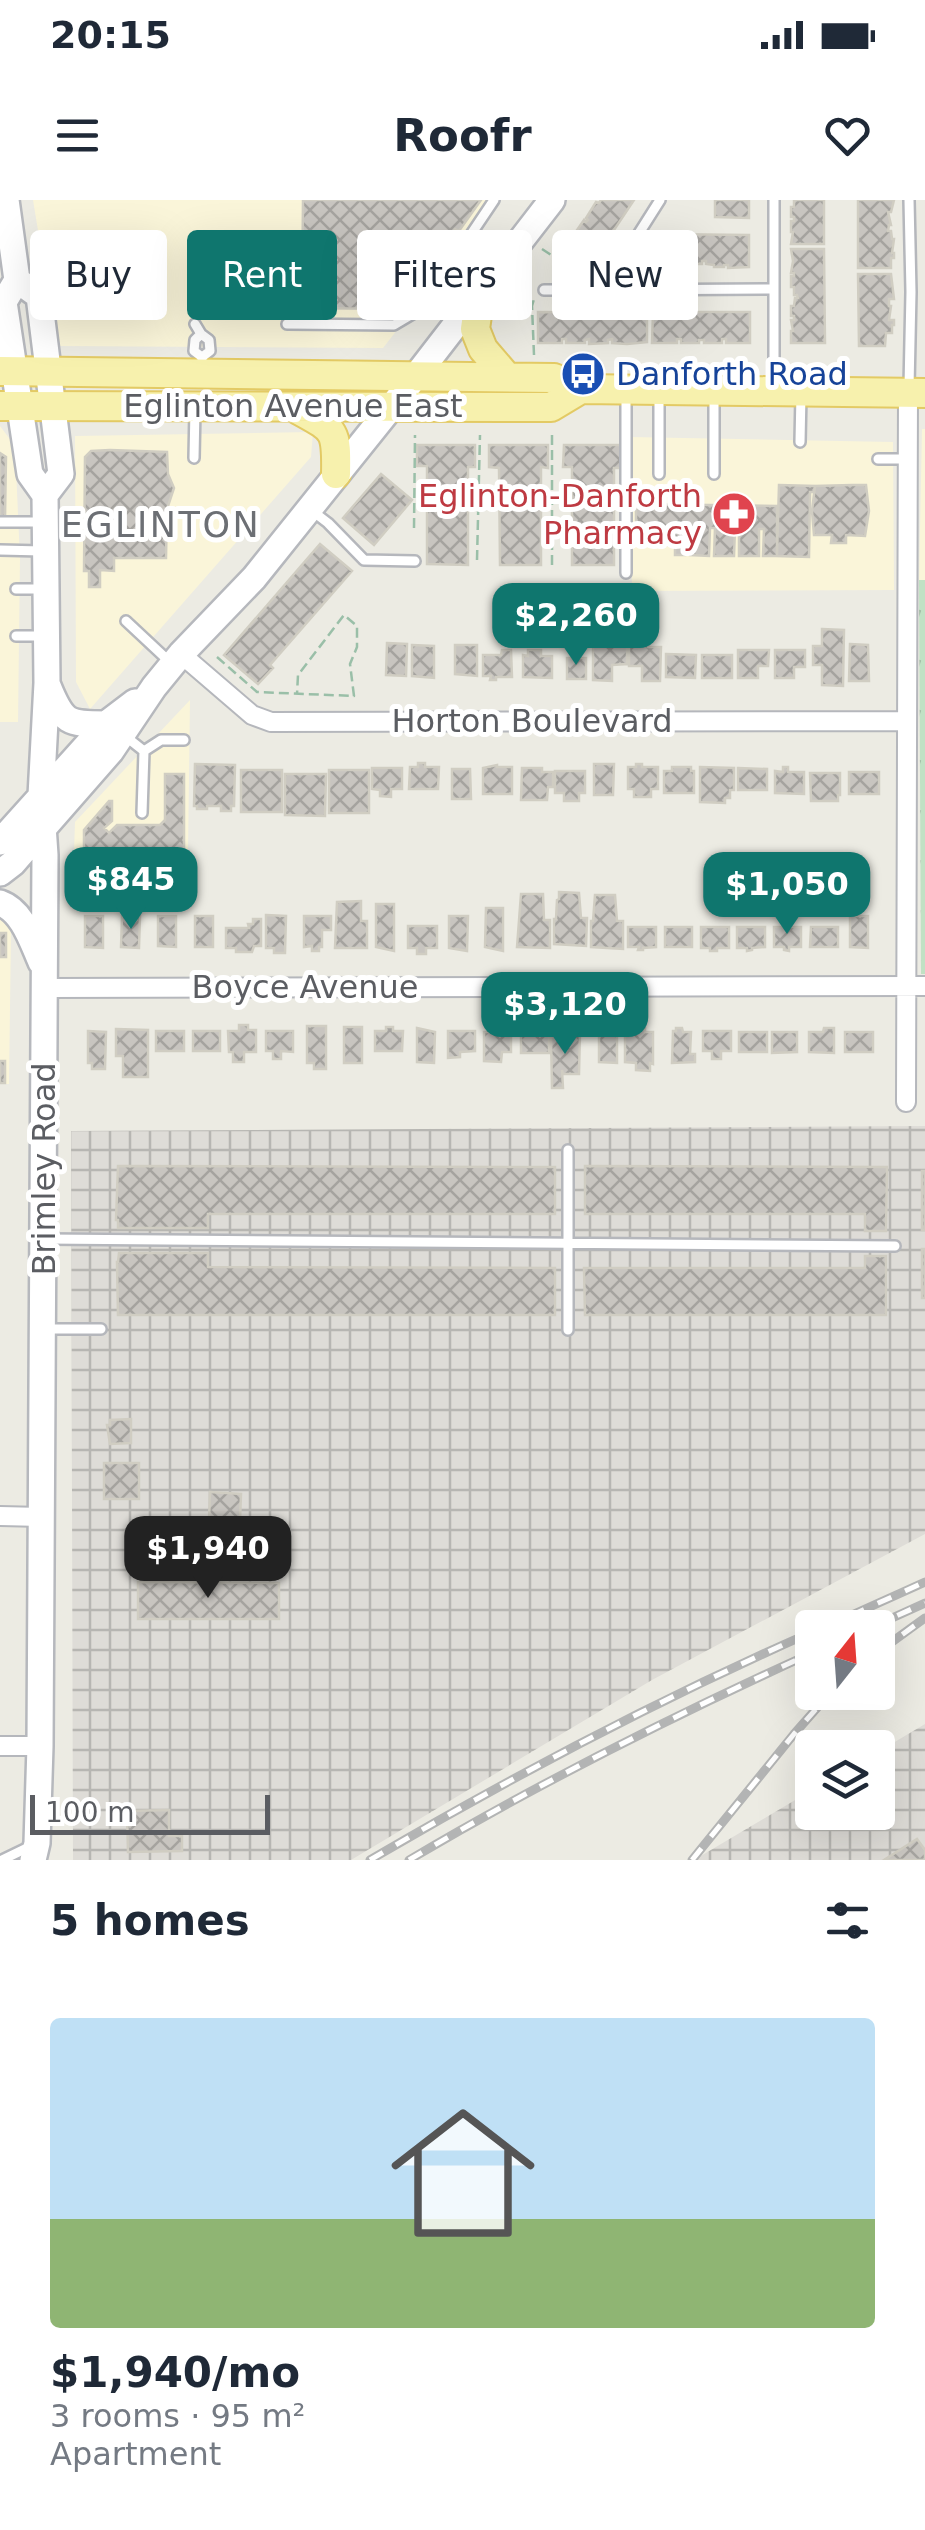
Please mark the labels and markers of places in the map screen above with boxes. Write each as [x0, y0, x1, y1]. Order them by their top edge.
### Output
bus stop icon: Danforth Road [560, 351, 606, 397]
place label: Danforth Road [616, 355, 848, 393]
place label: Eglinton-Danforth Pharmacy [418, 477, 702, 552]
pharmacy icon: Eglinton-Danforth Pharmacy [711, 491, 757, 537]
pin: $2,260 [495, 583, 657, 668]
pin: $845 [72, 847, 190, 932]
pin: $1,050 [706, 852, 868, 937]
pin: $3,120 [484, 972, 646, 1057]
pin: $1,940 [127, 1516, 289, 1601]

